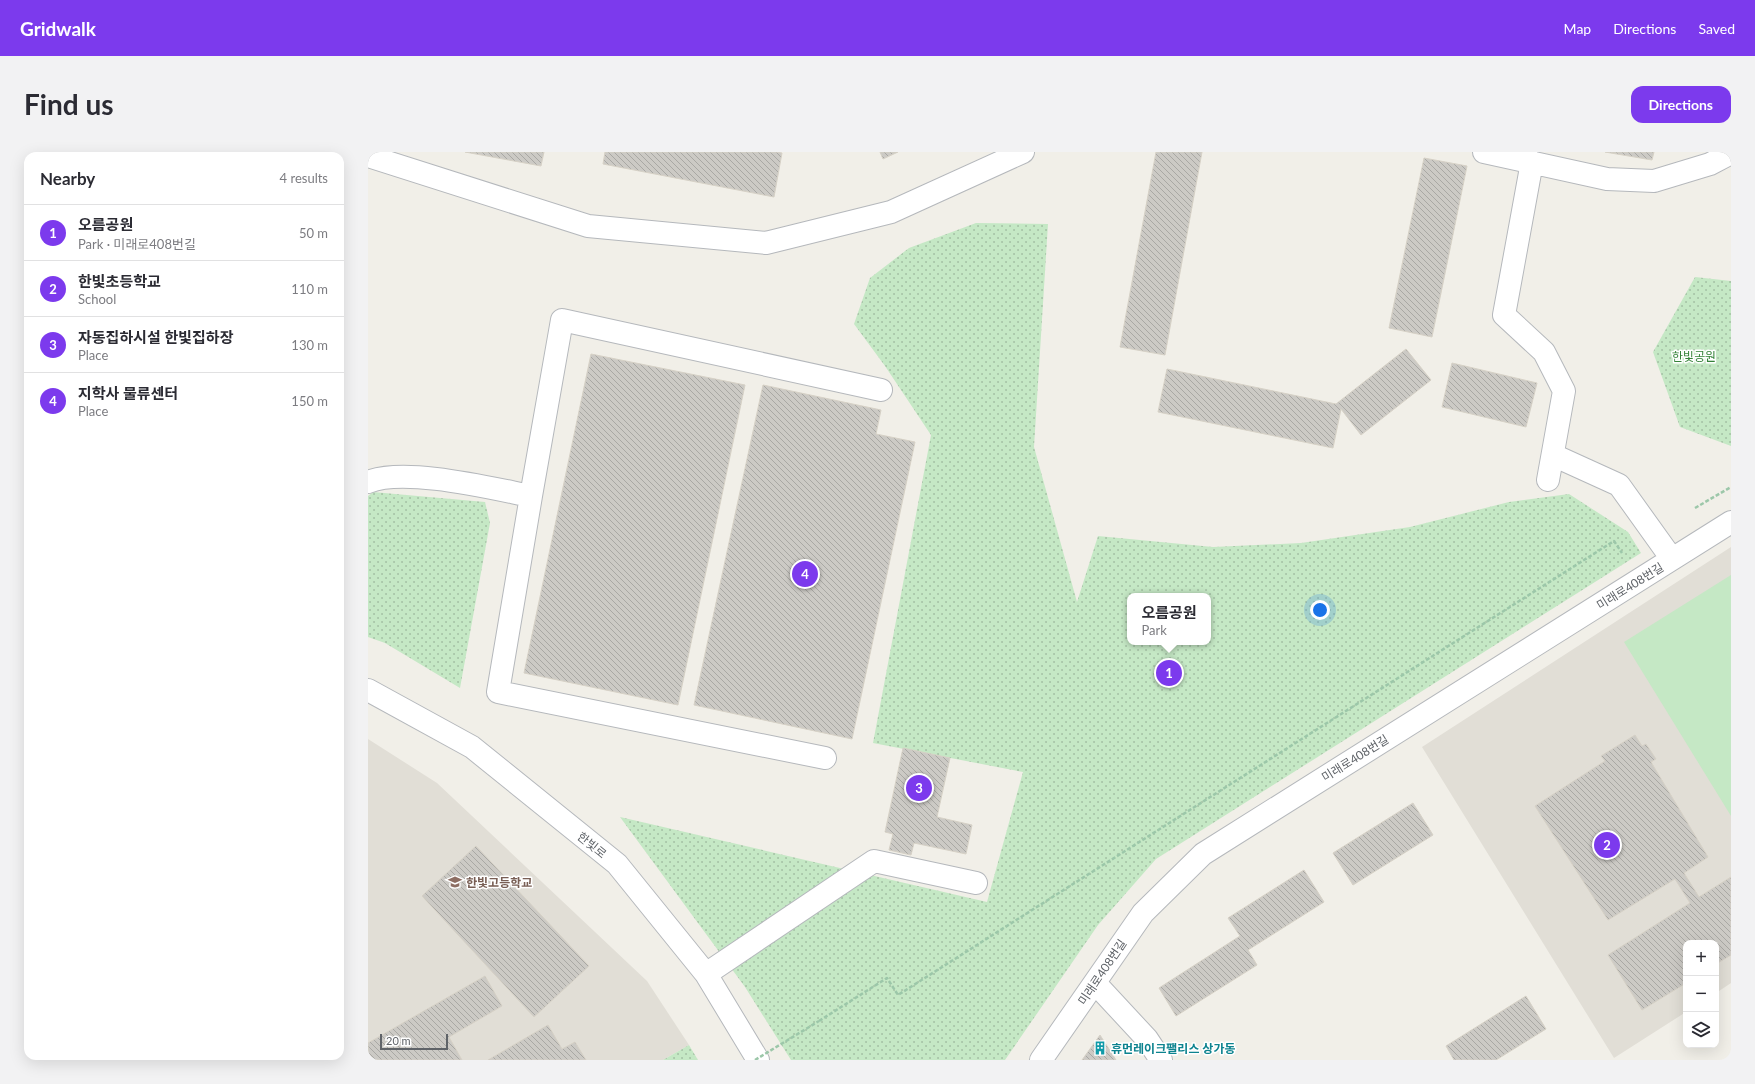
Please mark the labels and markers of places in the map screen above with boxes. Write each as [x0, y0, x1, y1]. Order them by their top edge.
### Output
pin: 4 [792, 559, 818, 589]
pin: 1 [1156, 658, 1182, 688]
pin: 3 [906, 773, 932, 803]
pin: 2 [1594, 830, 1620, 860]
school or university icon: 한빛고등학교 [447, 874, 463, 890]
place label: 한빛고등학교 [466, 875, 532, 890]
building icon: 휴먼레이크팰리스 상가동 [1092, 1040, 1108, 1056]
place label: 휴먼레이크팰리스 상가동 [1111, 1041, 1235, 1056]

